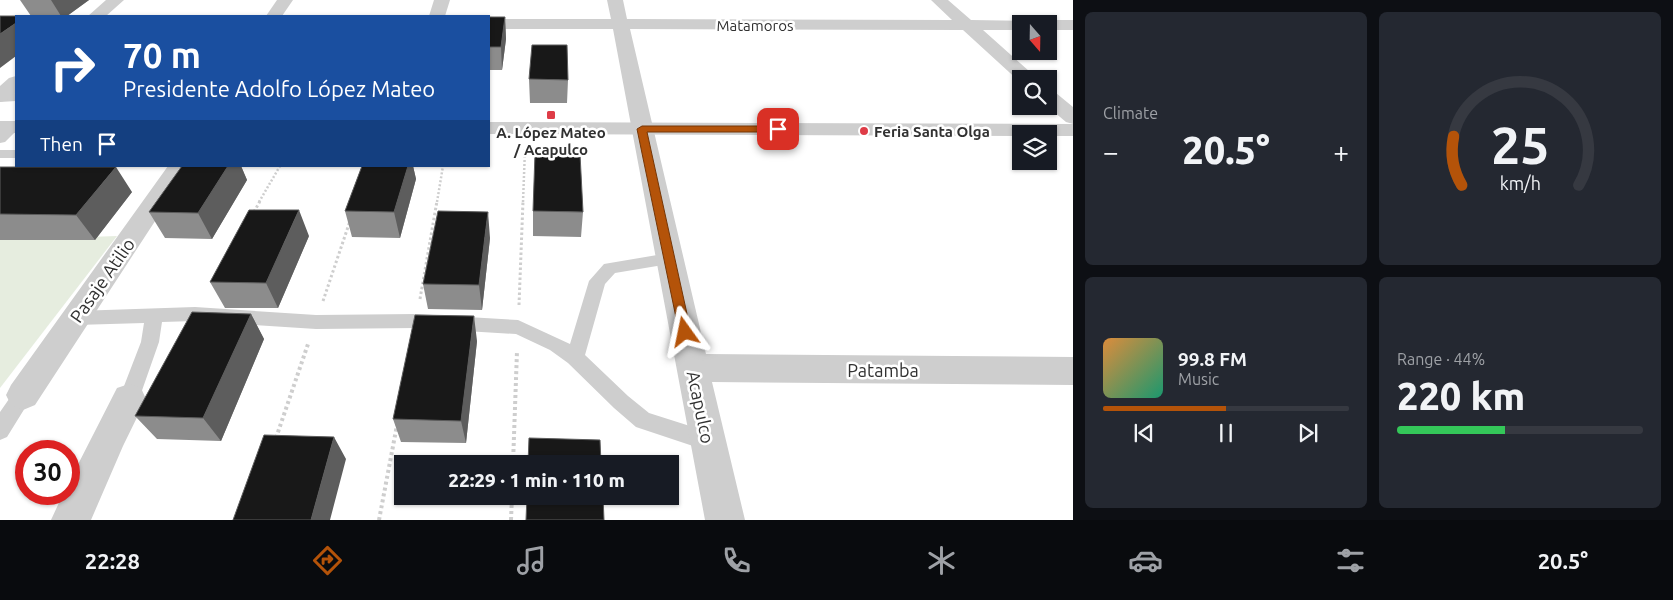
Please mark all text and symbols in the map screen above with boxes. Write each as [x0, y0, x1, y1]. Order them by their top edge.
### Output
north arrow [1012, 15, 1058, 60]
map controls [1012, 15, 1057, 170]
street label: Matamoros [717, 17, 794, 34]
icon: right [40, 35, 105, 100]
text: 70 m [123, 35, 201, 75]
button: search [1012, 70, 1057, 115]
text: Presidente Adolfo López Mateo [123, 76, 435, 101]
text: Climate [1103, 104, 1158, 122]
pin [757, 108, 799, 150]
marker: A. López Mateo / Acapulco [545, 109, 557, 121]
icon: arrive [764, 115, 792, 143]
text: 25 [1491, 116, 1549, 174]
place label: Feria Santa Olga [874, 123, 990, 140]
place label: A. López Mateo / Acapulco [496, 124, 606, 158]
marker: Feria Santa Olga [858, 125, 870, 137]
button: layers [1012, 125, 1057, 170]
text: 20.5° [1182, 129, 1270, 171]
icon: arrive [93, 130, 121, 158]
text: Then [40, 133, 83, 155]
text: − [1103, 136, 1119, 167]
text: + [1333, 136, 1349, 167]
text: km/h [1499, 173, 1541, 193]
street label: Pasaje Atilio [66, 234, 138, 326]
position arrow [658, 305, 710, 357]
text: 99.8 FM [1178, 348, 1247, 370]
text: Range · 44% [1397, 350, 1485, 368]
street label: Patamba [847, 360, 919, 380]
street label: Acapulco [684, 369, 718, 445]
text: Music [1178, 370, 1219, 388]
text: 220 km [1397, 375, 1525, 417]
icon: previous [1130, 419, 1158, 447]
icon: pause [1212, 419, 1240, 447]
icon: next [1294, 419, 1322, 447]
speed limit sign: 30 [15, 440, 80, 505]
text: 22:29 · 1 min · 110 m [448, 469, 625, 491]
icon: directions [310, 543, 345, 578]
icon: music [514, 543, 549, 578]
icon: phone [719, 543, 754, 578]
icon: climate [924, 543, 959, 578]
icon: car [1128, 543, 1163, 578]
icon: filters [1333, 543, 1368, 578]
text: 22:28 [85, 548, 140, 573]
text: 20.5° [1538, 548, 1588, 573]

